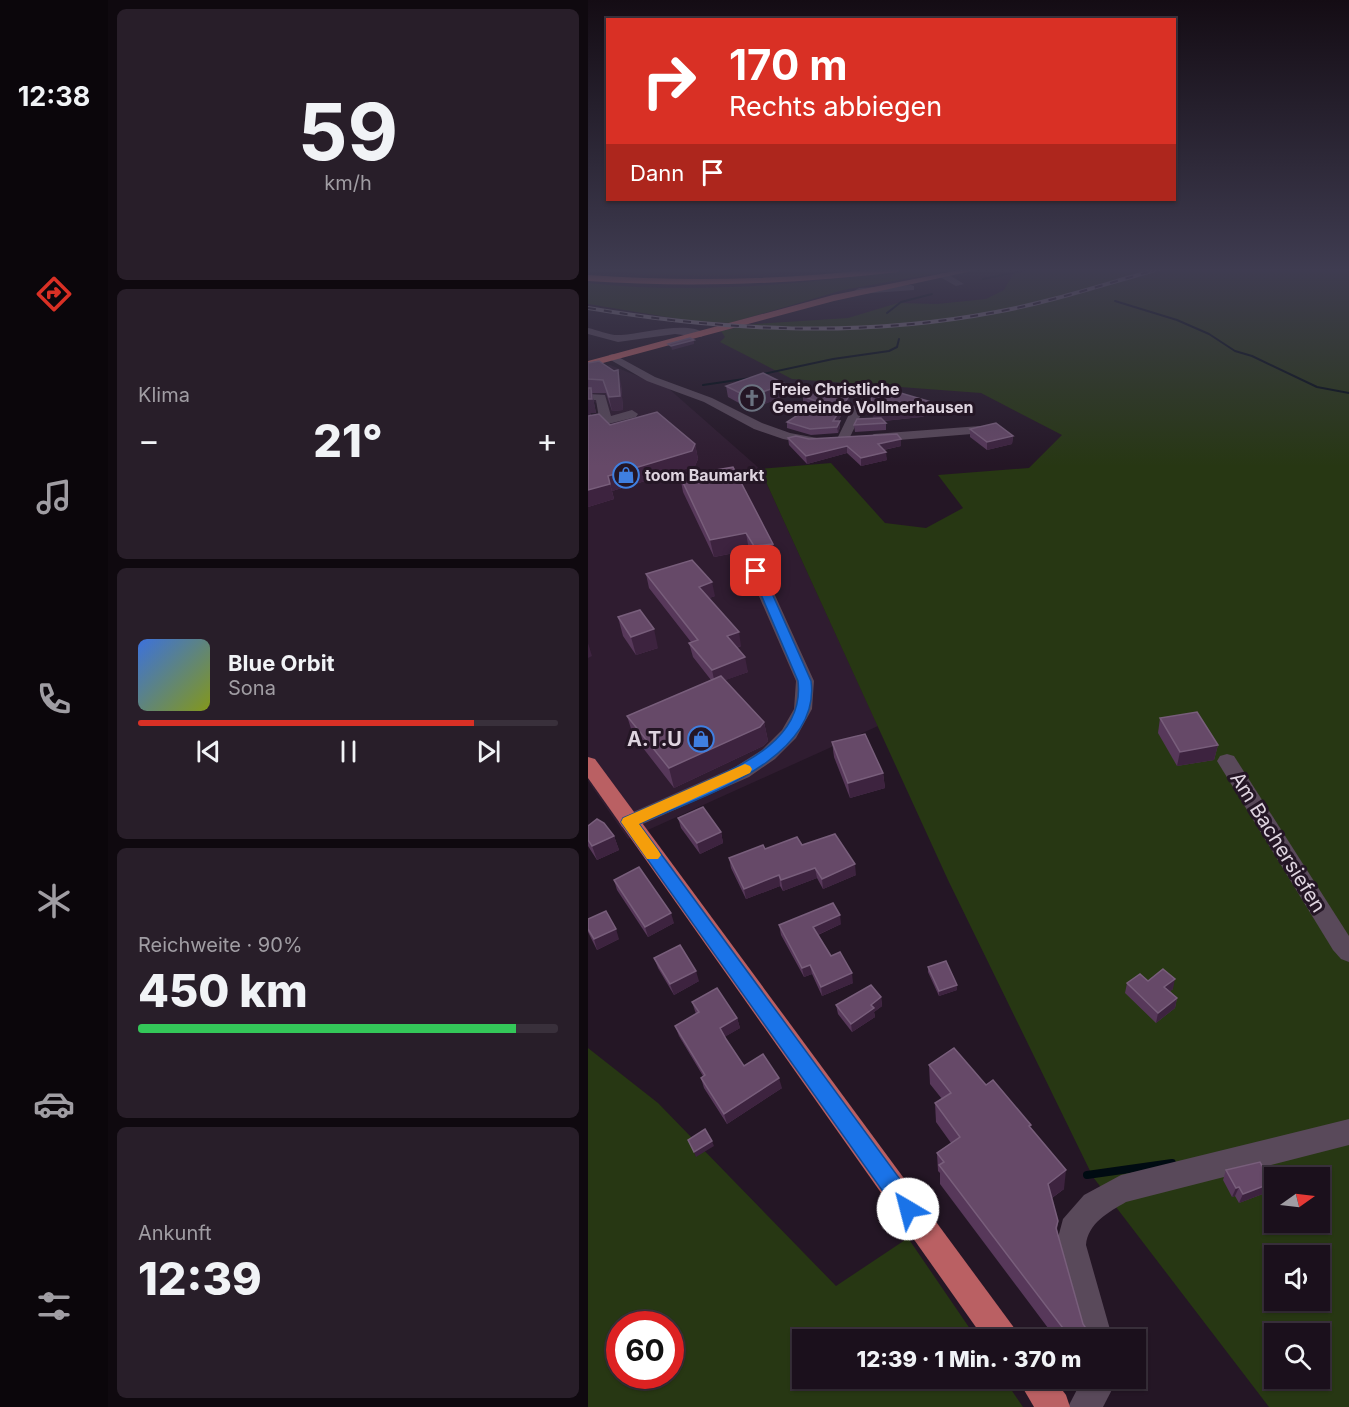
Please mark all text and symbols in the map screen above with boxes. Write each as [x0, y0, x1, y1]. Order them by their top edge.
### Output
text: 170 m [729, 39, 847, 90]
icon: right [630, 42, 708, 120]
text: 12:38 [18, 80, 90, 113]
text: 59 [298, 84, 398, 179]
text: Rechts abbiegen [729, 90, 942, 123]
icon: arrive [696, 156, 729, 189]
text: Dann [630, 160, 684, 186]
text: km/h [324, 171, 372, 195]
icon: directions [33, 273, 75, 315]
place label: Freie Christliche Gemeinde Vollmerhausen [772, 379, 973, 417]
text: Klima [138, 383, 190, 407]
church icon: Freie Christliche Gemeinde Vollmerhausen [737, 383, 767, 413]
text: 21° [313, 413, 383, 468]
text: − [138, 420, 160, 460]
text: + [536, 420, 558, 460]
shop icon: toom Baumarkt [611, 460, 641, 490]
place label: toom Baumarkt [645, 465, 764, 485]
icon: music [33, 476, 75, 518]
pin [730, 545, 781, 596]
icon: arrive [739, 554, 772, 587]
text: Blue Orbit [228, 650, 335, 676]
text: Sona [228, 676, 276, 700]
icon: phone [33, 678, 75, 720]
shop icon: A.T.U [686, 724, 716, 754]
place label: A.T.U [627, 727, 682, 751]
icon: previous [192, 735, 225, 768]
icon: pause [332, 735, 365, 768]
icon: next [472, 735, 505, 768]
street label: Am Bachersiefen [1225, 767, 1331, 917]
icon: climate [33, 880, 75, 922]
text: Reichweite · 90% [138, 933, 303, 957]
text: 450 km [138, 963, 308, 1018]
icon: car [33, 1083, 75, 1125]
north arrow [1264, 1167, 1330, 1233]
map controls [1264, 1167, 1330, 1389]
position arrow [876, 1177, 940, 1241]
text: Ankunft [138, 1221, 212, 1245]
button: sound [1264, 1245, 1330, 1311]
text: 12:39 [138, 1251, 262, 1306]
icon: filters [33, 1285, 75, 1327]
speed limit sign: 60 [606, 1311, 684, 1389]
button: search [1264, 1323, 1330, 1389]
text: 12:39 · 1 Min. · 370 m [856, 1346, 1082, 1372]

